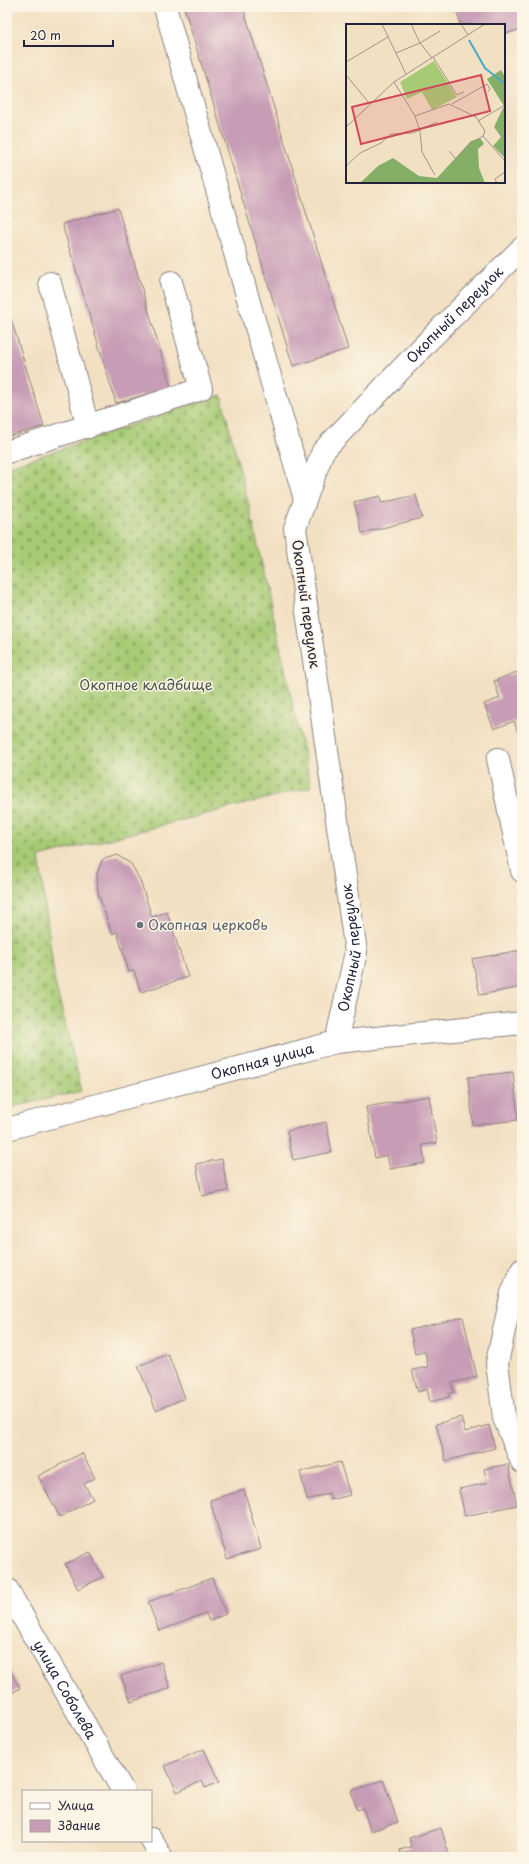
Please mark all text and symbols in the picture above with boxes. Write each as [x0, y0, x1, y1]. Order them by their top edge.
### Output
scale bar [24, 22, 113, 48]
inset map [346, 24, 505, 183]
text: 20 m [30, 26, 61, 44]
street label: Окопный переулок [401, 261, 508, 368]
street label: Окопный переулок [287, 538, 326, 670]
park label: Окопное кладбище [79, 674, 213, 695]
street label: Окопный переулок [332, 882, 366, 1014]
place label: Окопная церковь [148, 914, 268, 935]
marker: Окопная церковь [135, 920, 145, 930]
street label: Окопная улица [208, 1037, 316, 1085]
street label: улица Соболева [28, 1636, 102, 1743]
legend [22, 1790, 152, 1842]
text: Улица [58, 1796, 94, 1814]
text: Здание [58, 1816, 100, 1834]

